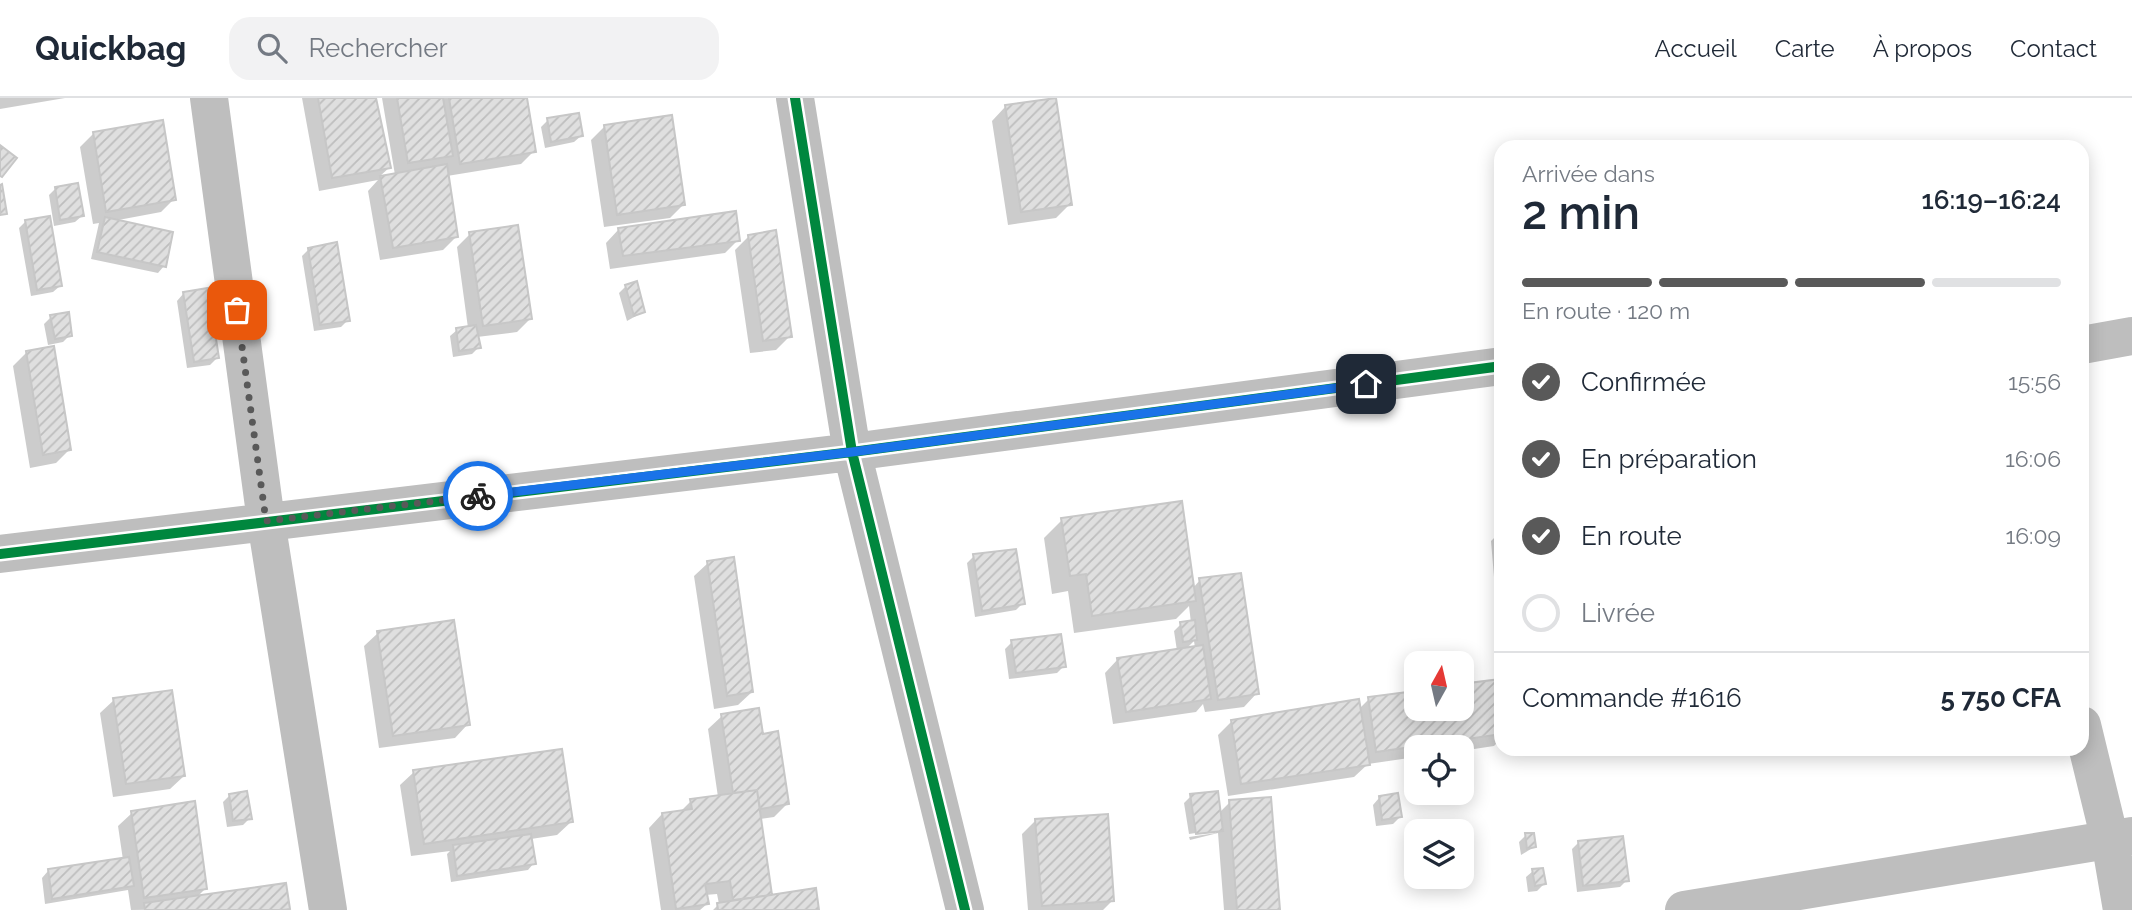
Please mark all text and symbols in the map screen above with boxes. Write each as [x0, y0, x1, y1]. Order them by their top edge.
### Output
search box [229, 17, 719, 80]
text: Quickbag [35, 29, 187, 68]
icon: search [253, 29, 291, 67]
text: Rechercher [309, 33, 448, 63]
text: Accueil [1655, 34, 1737, 63]
text: Carte [1775, 34, 1835, 63]
text: À propos [1873, 34, 1972, 63]
text: Contact [2010, 34, 2097, 63]
text: Arrivée dans [1522, 160, 1655, 187]
text: 16:19–16:24 [1921, 185, 2061, 215]
text: 2 min [1522, 186, 1640, 240]
pin [207, 280, 267, 340]
icon: bag [218, 291, 256, 329]
text: En route · 120 m [1522, 297, 1690, 324]
pin [1336, 354, 1396, 414]
icon: check [1522, 363, 1560, 401]
icon: home [1347, 365, 1385, 403]
text: Confirmée [1581, 367, 1706, 397]
text: 15:56 [2008, 368, 2061, 395]
icon: check [1522, 440, 1560, 478]
text: En préparation [1581, 444, 1757, 474]
text: 16:06 [2005, 445, 2061, 472]
courier [443, 461, 513, 531]
icon: bike [459, 477, 497, 515]
icon: check [1522, 517, 1560, 555]
text: En route [1581, 521, 1682, 551]
text: 16:09 [2005, 522, 2061, 549]
text: Livrée [1581, 598, 1655, 628]
north arrow [1404, 651, 1474, 721]
map controls [1404, 651, 1474, 889]
text: Commande #1616 [1522, 683, 1742, 713]
text: 5 750 CFA [1941, 683, 2061, 713]
button: locate [1404, 735, 1474, 805]
button: layers [1404, 819, 1474, 889]

